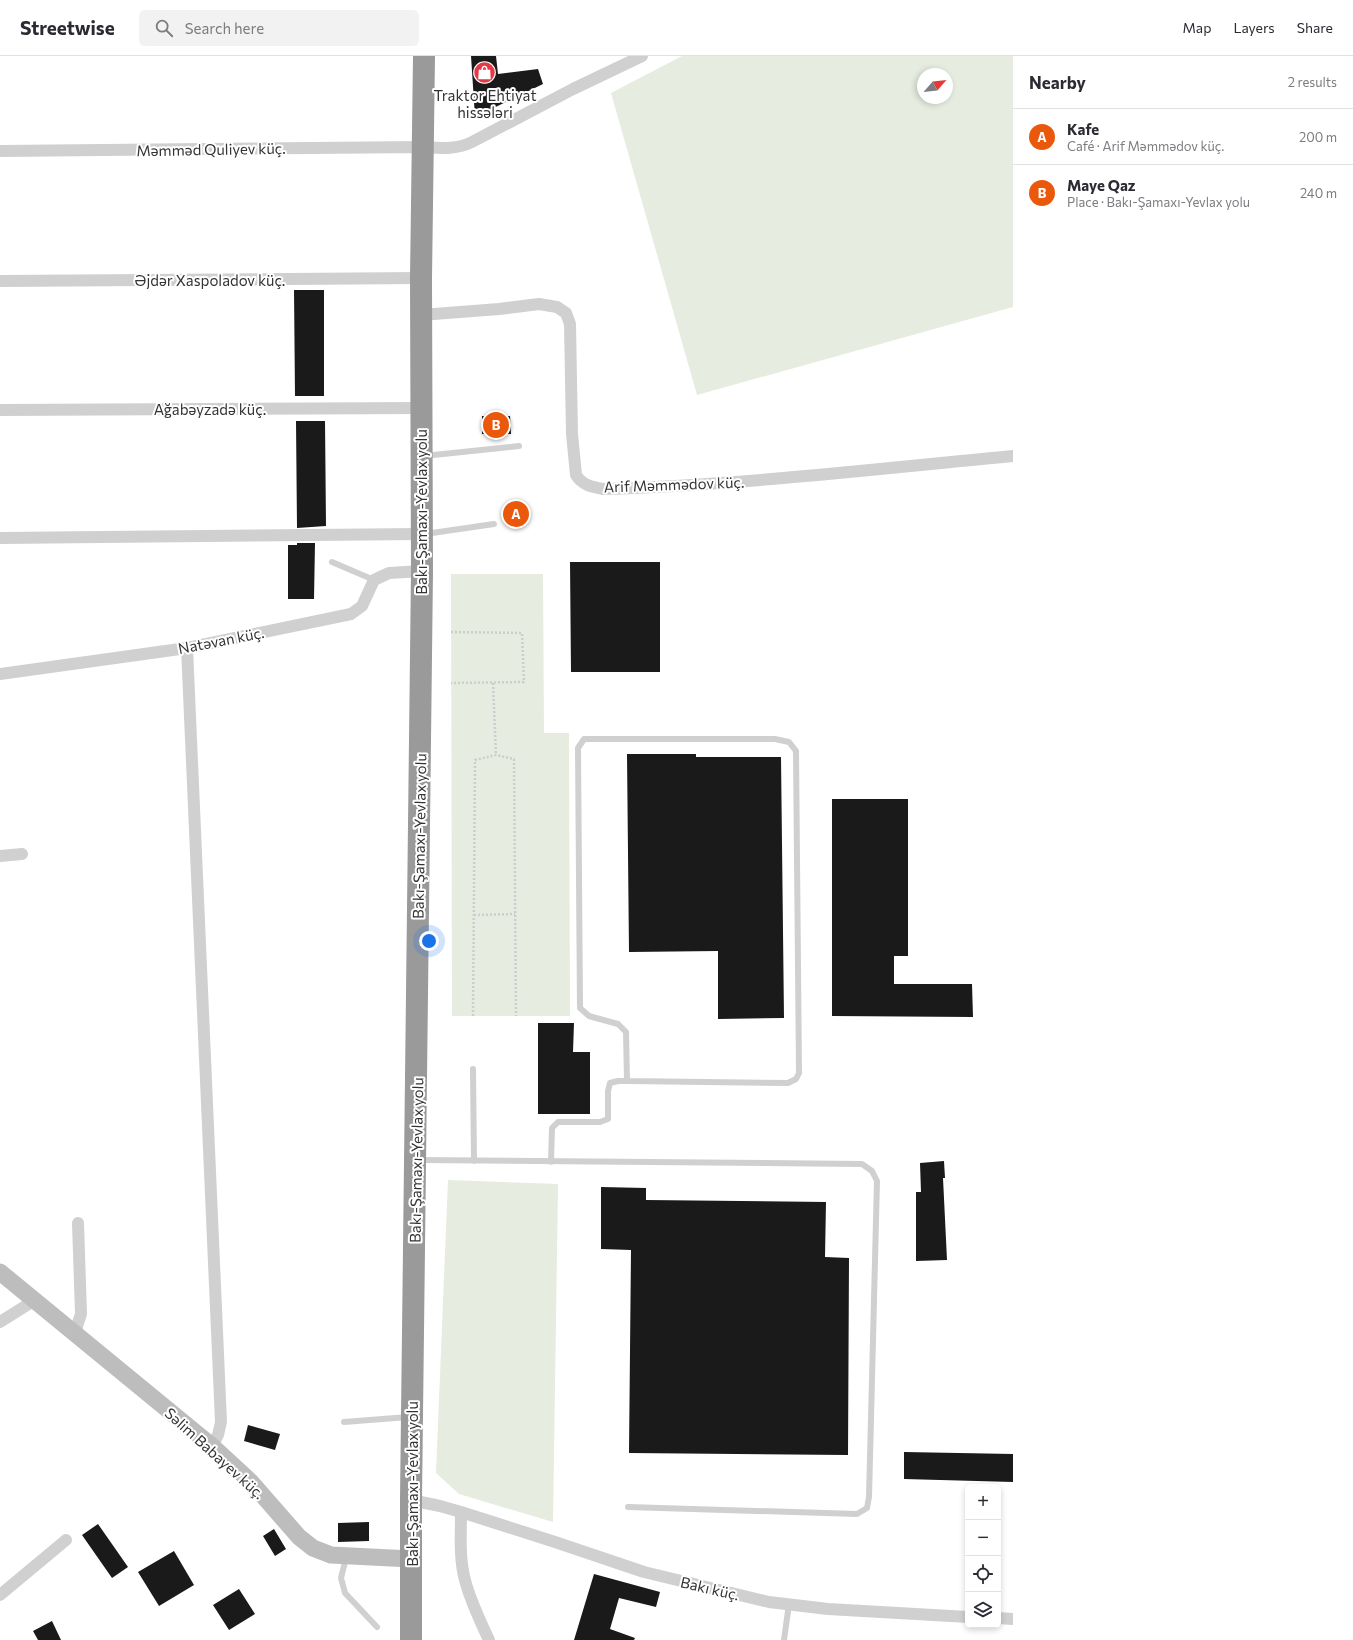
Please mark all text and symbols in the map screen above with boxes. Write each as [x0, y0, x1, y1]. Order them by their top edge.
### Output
search box [139, 10, 419, 46]
text: Streetwise [20, 16, 115, 39]
icon: search [153, 17, 175, 39]
text: Search here [185, 19, 264, 37]
text: Map [1183, 19, 1211, 36]
text: Layers [1233, 19, 1275, 36]
text: Share [1297, 19, 1333, 36]
shop icon: Traktor Ehtiyat hissələri [472, 59, 498, 85]
north arrow [917, 68, 953, 104]
text: Nearby [1029, 72, 1086, 93]
text: 2 results [1288, 74, 1337, 90]
place label: Traktor Ehtiyat hissələri [433, 86, 537, 121]
text: Kafe [1067, 120, 1099, 138]
text: A [1037, 129, 1047, 145]
text: 200 m [1299, 129, 1337, 145]
text: Café · Arif Məmmədov küç. [1067, 138, 1224, 154]
street label: Məmməd Quliyev küç. [136, 139, 286, 159]
text: Maye Qaz [1067, 176, 1136, 194]
text: B [1038, 185, 1046, 201]
text: 240 m [1300, 185, 1337, 201]
text: Place · Bakı-Şamaxı-Yevlax yolu [1067, 194, 1250, 210]
street label: Əjdər Xaspoladov küç. [135, 271, 285, 289]
street label: Ağabəyzadə küç. [154, 400, 266, 418]
pin: B [483, 410, 509, 440]
street label: Bakı-Şamaxı-Yevlax yolu [412, 429, 430, 595]
street label: Arif Məmmədov küç. [603, 473, 745, 495]
pin: A [503, 499, 529, 529]
street label: Natəvan küç. [176, 623, 266, 657]
street label: Bakı-Şamaxı-Yevlax yolu [409, 753, 429, 919]
your location [419, 931, 439, 951]
street label: Bakı-Şamaxı-Yevlax yolu [406, 1077, 426, 1243]
street label: Bakı-Şamaxı-Yevlax yolu [403, 1401, 421, 1567]
street label: Səlim Babayev küç. [162, 1404, 268, 1502]
map controls [965, 1484, 1001, 1628]
button: + [965, 1484, 1001, 1520]
button: − [965, 1520, 1001, 1556]
button: locate [965, 1556, 1001, 1592]
street label: Bakı küç. [679, 1572, 741, 1604]
button: layers [965, 1592, 1001, 1628]

